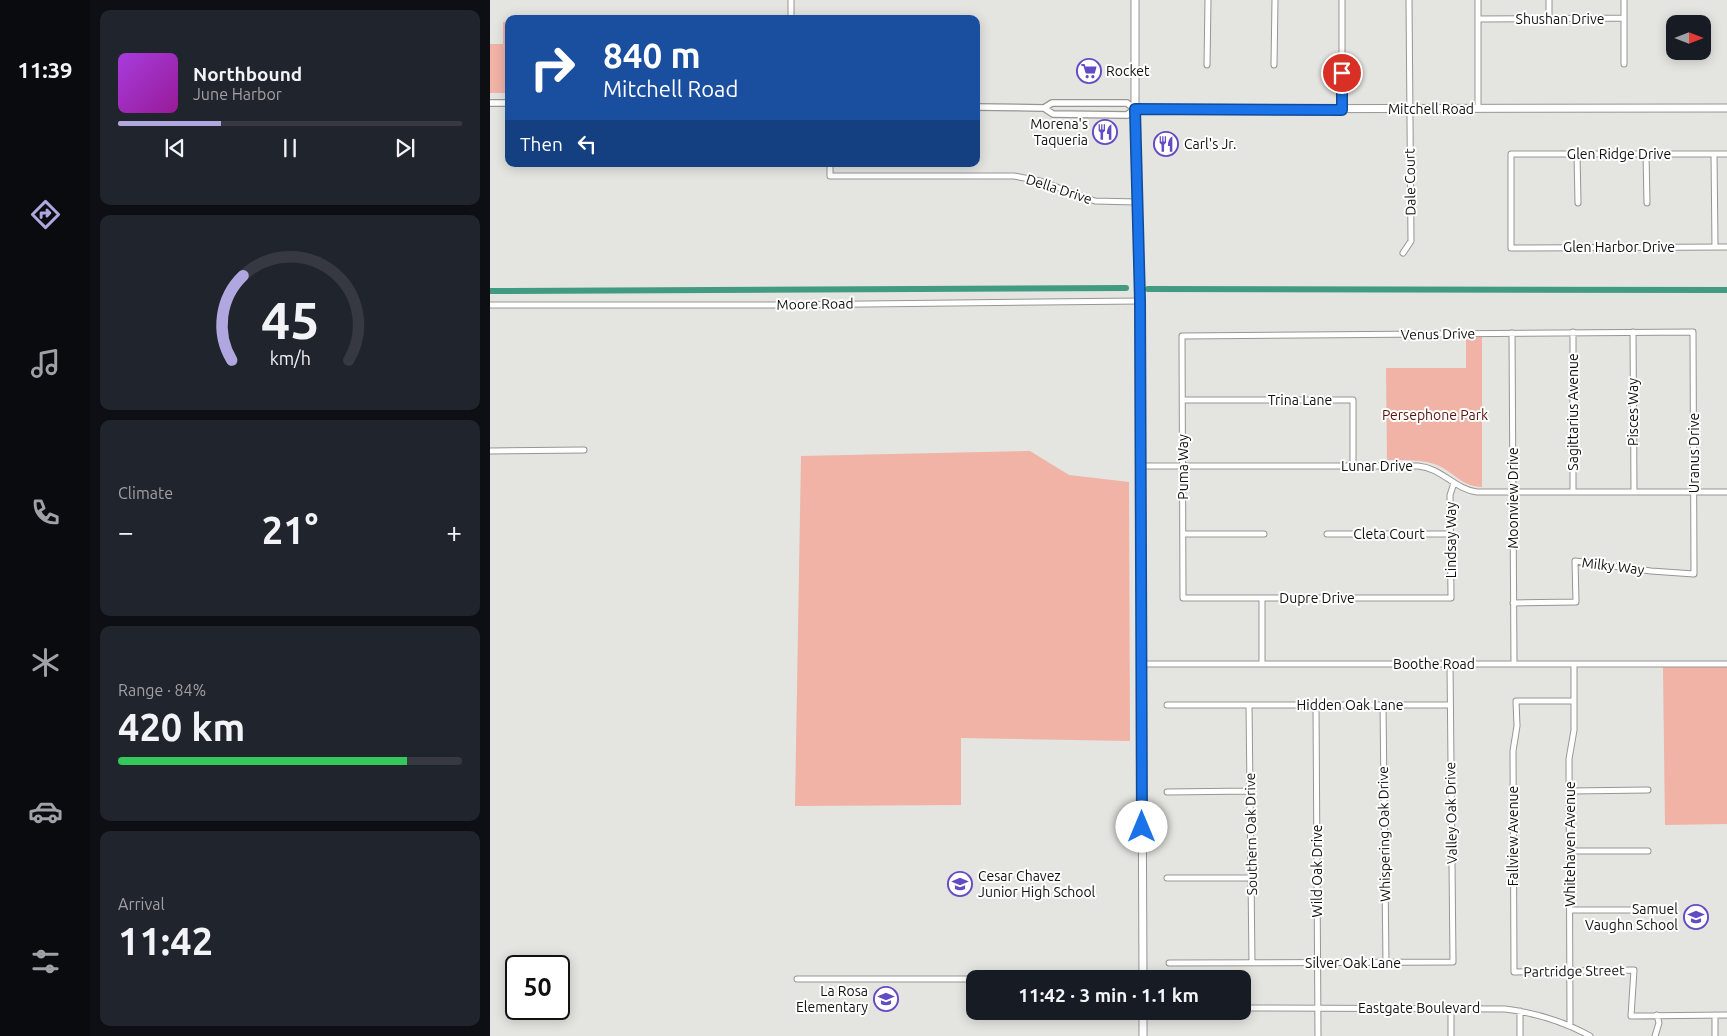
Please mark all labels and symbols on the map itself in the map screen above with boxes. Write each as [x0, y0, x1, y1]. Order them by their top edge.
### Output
street label: Shushan Drive [1516, 11, 1604, 27]
north arrow [1666, 15, 1711, 60]
pin [1321, 52, 1363, 94]
supermarket icon: Rocket [1076, 58, 1102, 84]
place label: Rocket [1106, 63, 1150, 79]
street label: Mitchell Road [1388, 101, 1474, 117]
place label: Morena's Taqueria [1030, 116, 1088, 148]
restaurant icon: Morena's Taqueria [1092, 119, 1118, 145]
restaurant icon: Carl's Jr. [1153, 131, 1179, 157]
place label: Carl's Jr. [1184, 136, 1236, 152]
street label: Glen Ridge Drive [1567, 146, 1671, 162]
street label: Dale Court [1401, 148, 1419, 216]
street label: Della Drive [1024, 171, 1094, 207]
street label: Glen Harbor Drive [1563, 239, 1675, 255]
street label: Moore Road [776, 295, 854, 313]
street label: Venus Drive [1401, 325, 1475, 343]
street label: Sagittarius Avenue [1565, 353, 1581, 471]
street label: Pisces Way [1625, 378, 1641, 446]
street label: Trina Lane [1268, 392, 1332, 408]
park label: Persephone Park [1382, 407, 1488, 423]
street label: Uranus Drive [1686, 413, 1702, 493]
street label: Puma Way [1175, 434, 1191, 500]
street label: Moonview Drive [1505, 447, 1521, 549]
street label: Lunar Drive [1341, 458, 1413, 474]
street label: Lindsay Way [1443, 501, 1459, 578]
street label: Cleta Court [1353, 526, 1425, 542]
street label: Milky Way [1581, 554, 1645, 578]
street label: Dupre Drive [1279, 590, 1355, 606]
street label: Boothe Road [1393, 656, 1475, 672]
street label: Hidden Oak Lane [1297, 697, 1403, 713]
street label: Valley Oak Drive [1442, 762, 1460, 864]
street label: Whispering Oak Drive [1375, 766, 1393, 902]
street label: Southern Oak Drive [1242, 773, 1260, 895]
street label: Whitehaven Avenue [1562, 781, 1578, 907]
street label: Fallview Avenue [1505, 786, 1521, 886]
position arrow [1115, 800, 1167, 852]
street label: Wild Oak Drive [1309, 824, 1325, 918]
place label: Cesar Chavez Junior High School [978, 868, 1096, 900]
school or university icon: Cesar Chavez Junior High School [947, 871, 973, 897]
place label: Samuel Vaughn School [1585, 901, 1678, 933]
school or university icon: Samuel Vaughn School [1683, 904, 1709, 930]
speed limit sign: 50 [505, 955, 570, 1020]
street label: Silver Oak Lane [1305, 955, 1401, 971]
street label: Partridge Street [1523, 962, 1625, 980]
place label: La Rosa Elementary [796, 983, 868, 1015]
school or university icon: La Rosa Elementary [873, 986, 899, 1012]
street label: Eastgate Boulevard [1358, 1000, 1480, 1016]

